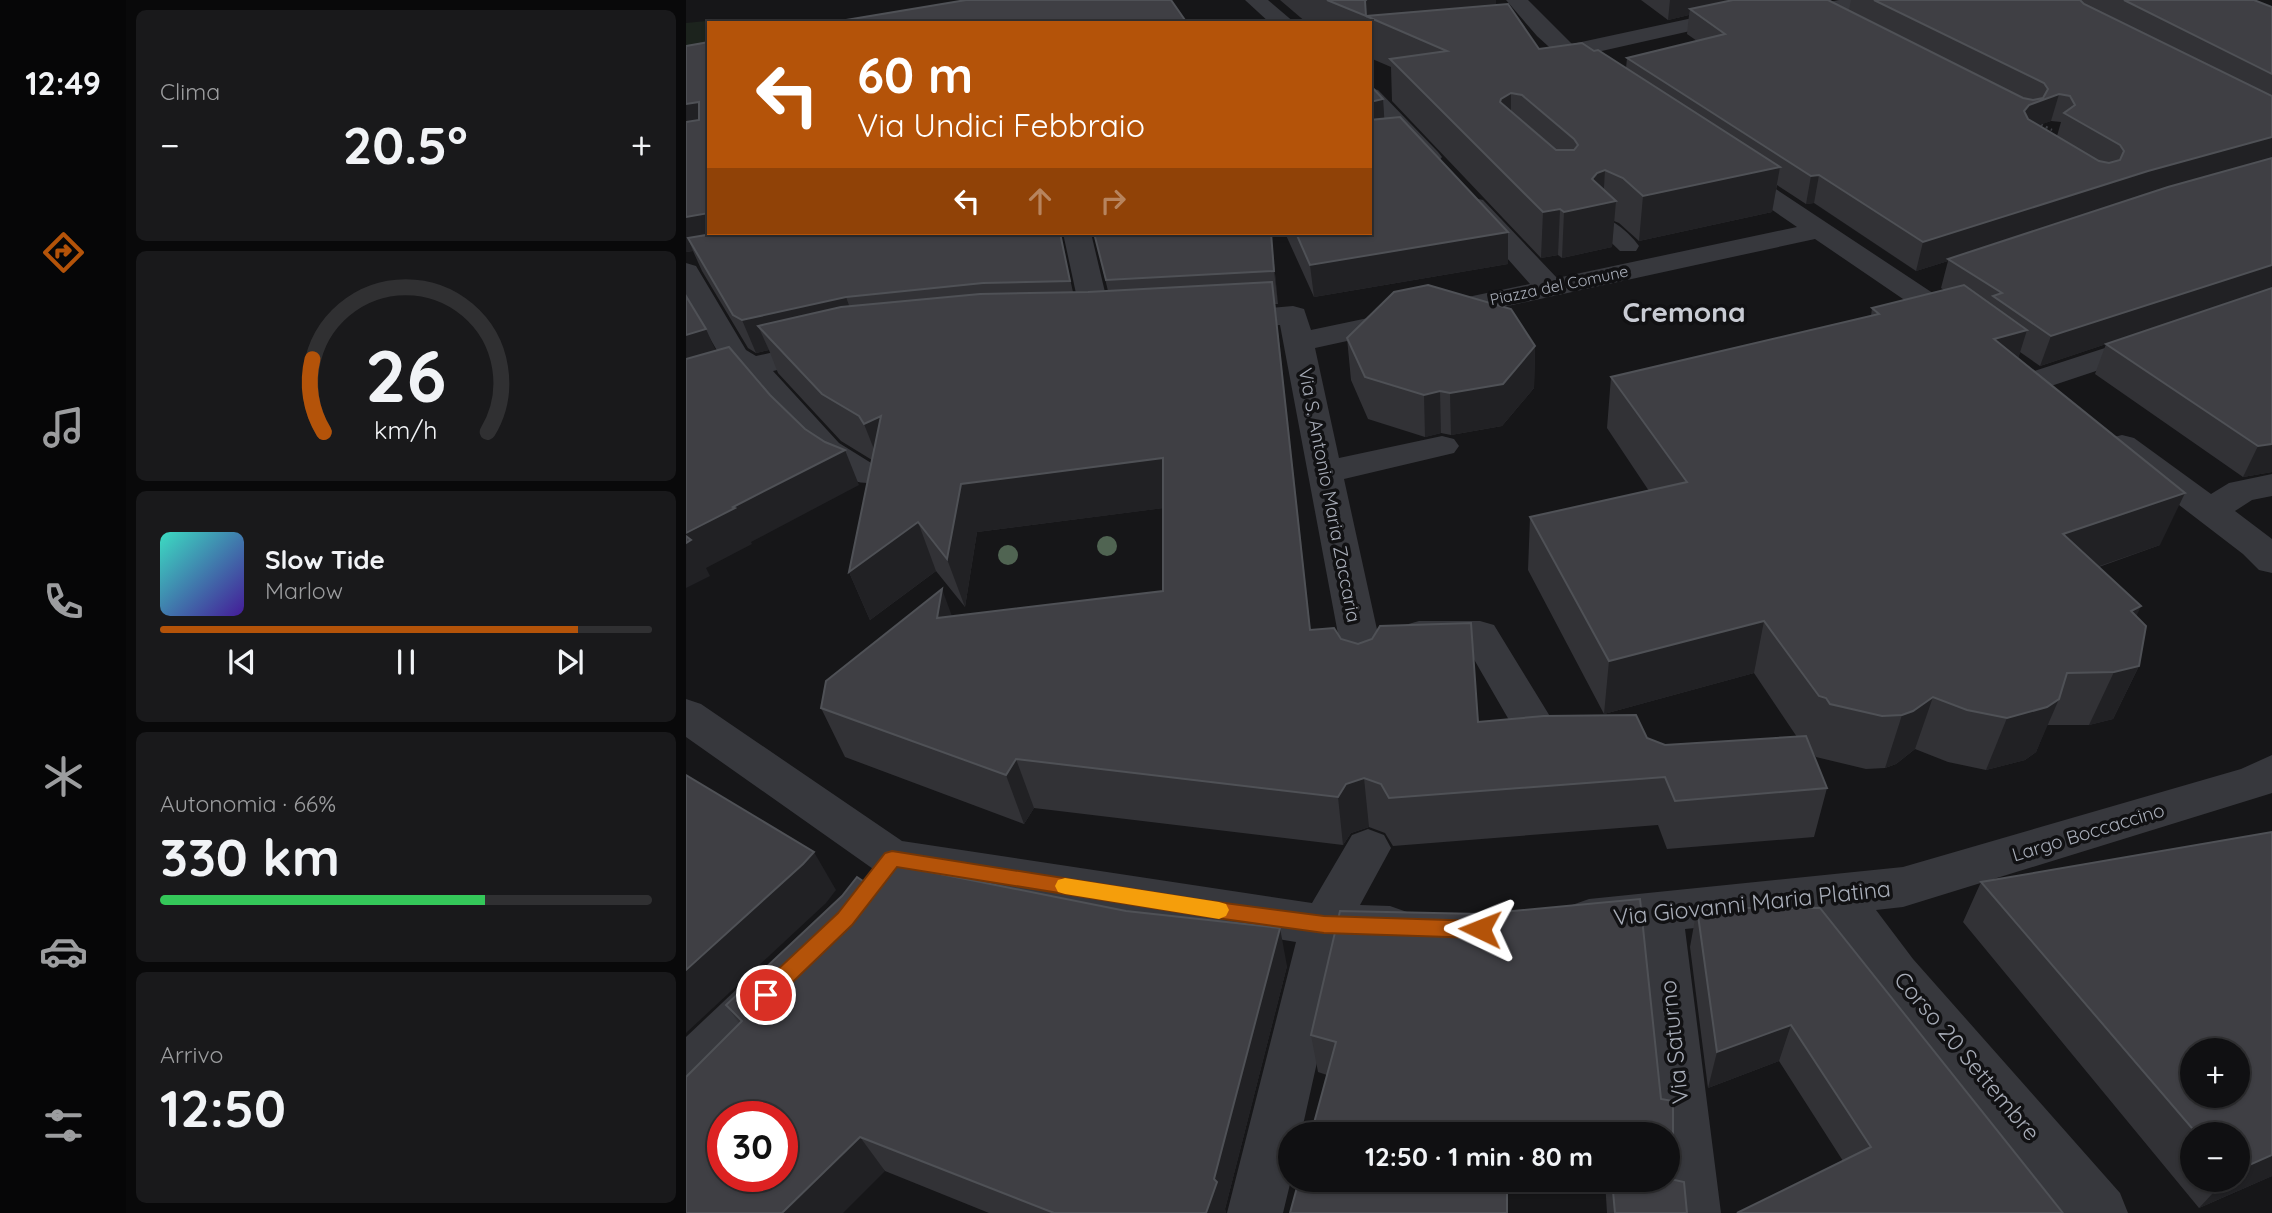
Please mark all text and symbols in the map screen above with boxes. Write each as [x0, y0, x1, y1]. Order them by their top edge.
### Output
text: 60 m [857, 44, 973, 105]
icon: left [742, 49, 833, 140]
text: 12:49 [25, 63, 101, 103]
text: Clima [160, 77, 220, 106]
text: Via Undici Febbraio [857, 105, 1145, 145]
text: 20.5° [343, 112, 468, 177]
text: − [160, 121, 180, 169]
text: + [631, 121, 652, 169]
icon: left [948, 182, 986, 220]
icon: ahead [1021, 182, 1059, 220]
icon: right [1094, 182, 1132, 220]
icon: directions [39, 228, 88, 277]
street label: Piazza del Comune [1488, 261, 1630, 309]
district label: Cremona [1622, 294, 1746, 329]
text: 26 [365, 329, 447, 420]
street label: Via S. Antonio Maria Zaccaria [1294, 366, 1366, 624]
icon: music [39, 403, 88, 452]
text: km/h [374, 414, 438, 445]
text: Slow Tide [265, 543, 385, 576]
text: Marlow [265, 576, 343, 605]
icon: phone [39, 577, 88, 626]
icon: previous [223, 643, 261, 681]
icon: pause [387, 643, 425, 681]
icon: next [551, 643, 589, 681]
icon: climate [39, 752, 88, 801]
text: Autonomia · 66% [160, 789, 336, 818]
street label: Largo Boccaccino [2009, 797, 2167, 867]
text: 330 km [160, 824, 340, 889]
street label: Via Giovanni Maria Platina [1612, 874, 1892, 931]
position arrow [1443, 892, 1517, 966]
icon: car [39, 927, 88, 976]
pin [736, 965, 796, 1025]
street label: Corso 20 Settembre [1888, 965, 2047, 1146]
icon: arrive [747, 976, 785, 1014]
street label: Via Saturno [1653, 979, 1694, 1105]
map controls [2180, 1038, 2250, 1192]
button: + [2180, 1038, 2250, 1108]
text: Arrivo [160, 1040, 223, 1069]
text: 12:50 [160, 1075, 286, 1140]
icon: filters [39, 1101, 88, 1150]
speed limit sign: 30 [707, 1101, 798, 1192]
button: − [2180, 1122, 2250, 1192]
text: 12:50 · 1 min · 80 m [1365, 1140, 1593, 1173]

